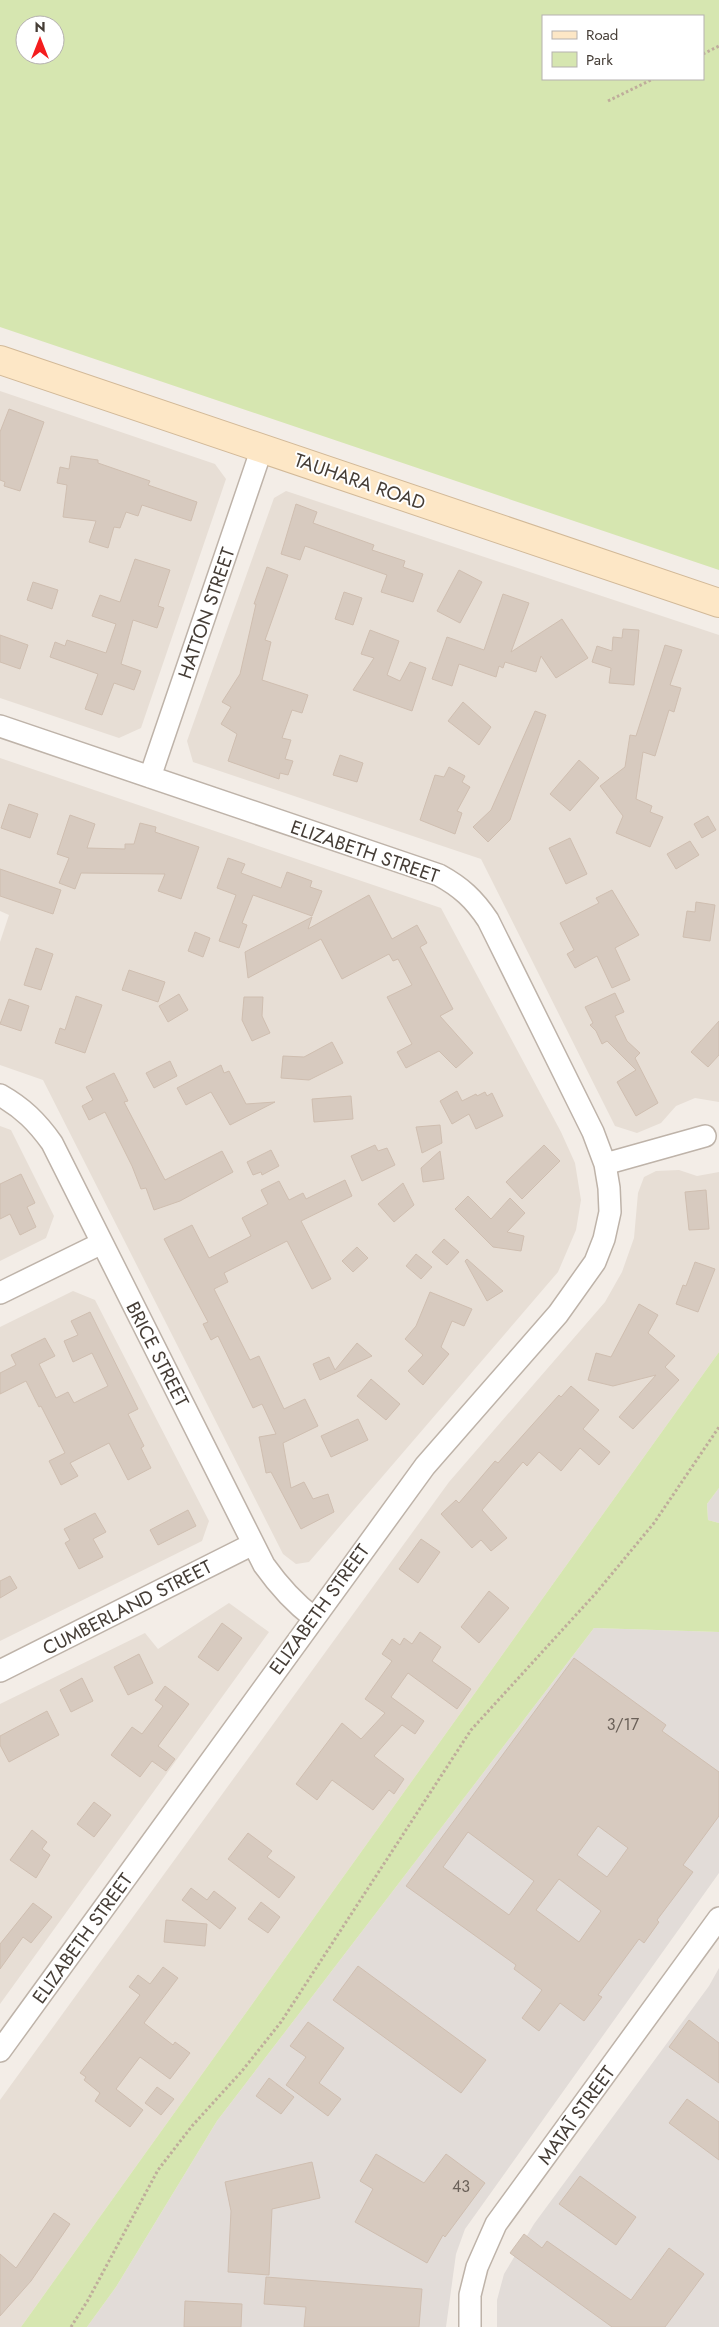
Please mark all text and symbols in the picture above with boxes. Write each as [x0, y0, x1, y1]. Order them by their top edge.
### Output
north arrow [15, 15, 65, 65]
legend [542, 15, 704, 80]
text: N [34, 17, 46, 37]
text: Road [586, 24, 618, 46]
text: Park [586, 49, 613, 71]
street label: TAUHARA ROAD [291, 446, 429, 517]
street label: HATTON STREET [171, 544, 242, 682]
street label: ELIZABETH STREET [287, 813, 443, 890]
street label: BRICE STREET [119, 1297, 196, 1412]
street label: ELIZABETH STREET [263, 1538, 376, 1680]
street label: CUMBERLAND STREET [38, 1553, 217, 1662]
house number: 3/17 [607, 1713, 640, 1736]
street label: ELIZABETH STREET [26, 1867, 139, 2009]
street label: MATAĪ STREET [531, 2060, 622, 2170]
house number: 43 [452, 2175, 470, 2198]

